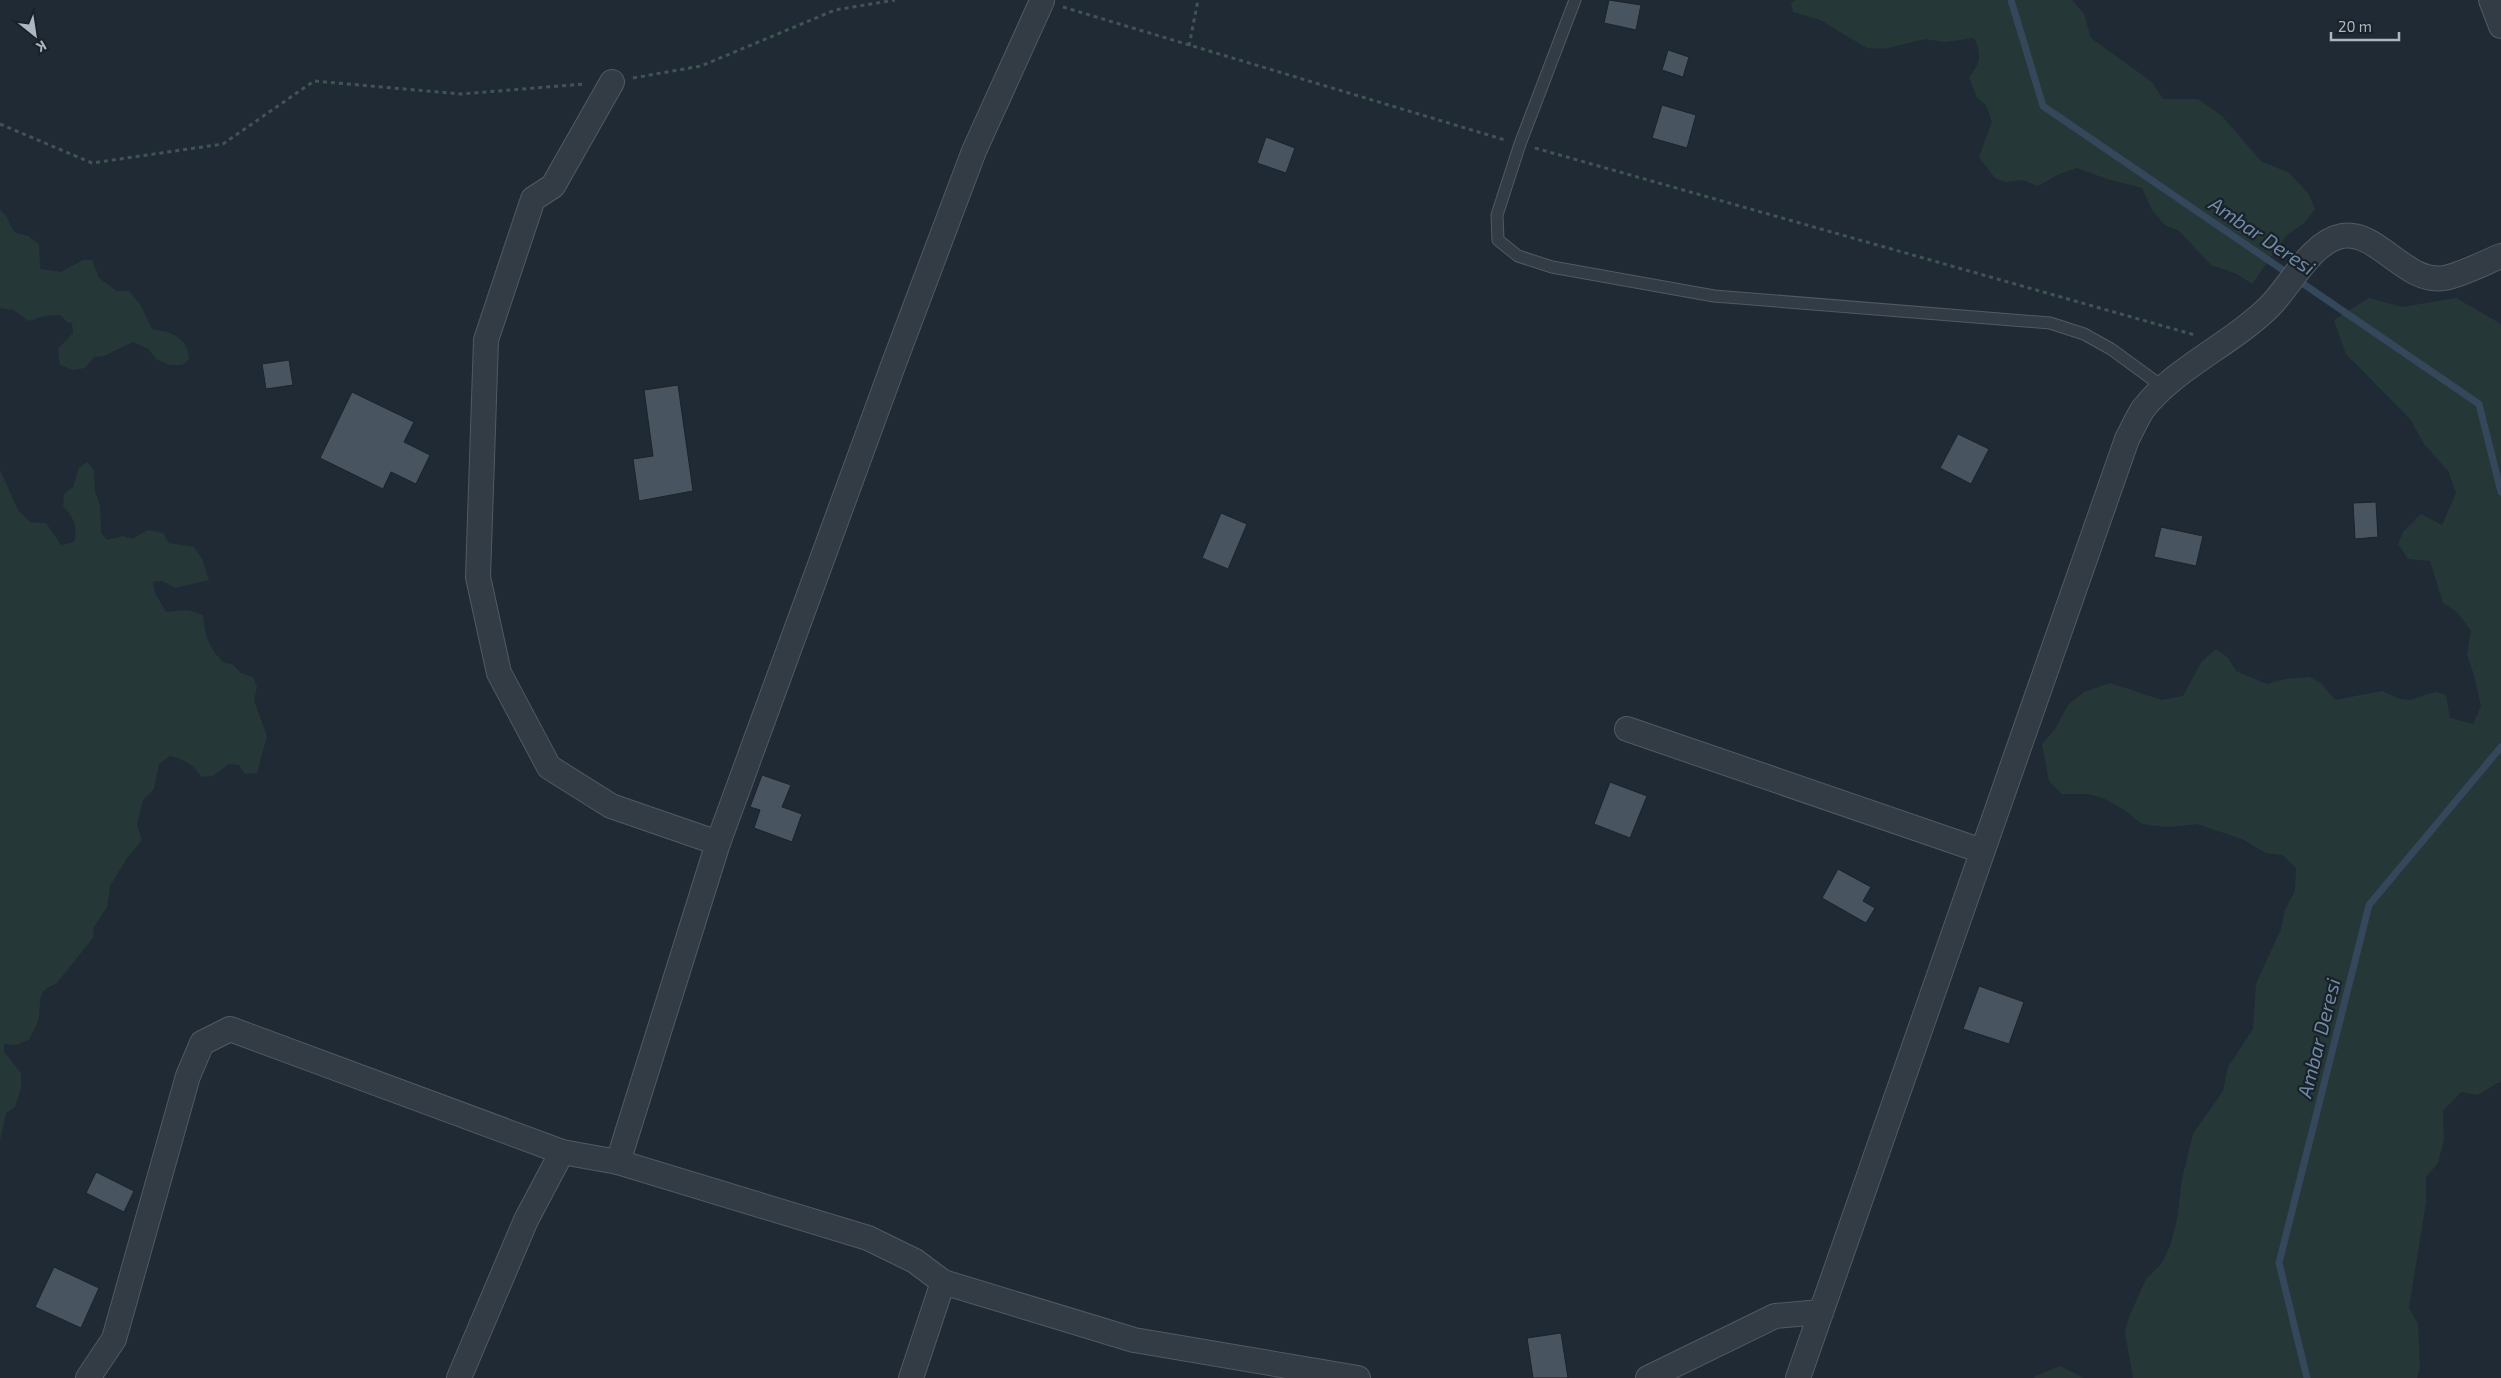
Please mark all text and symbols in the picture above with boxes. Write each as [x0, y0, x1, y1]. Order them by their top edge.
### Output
north arrow [10, 10, 60, 60]
scale bar [2331, 10, 2398, 42]
text: 20 m [2338, 17, 2372, 35]
text: K [34, 37, 50, 56]
water label: Ambar Deresi [2204, 190, 2320, 279]
water label: Ambar Deresi [2291, 975, 2344, 1101]

